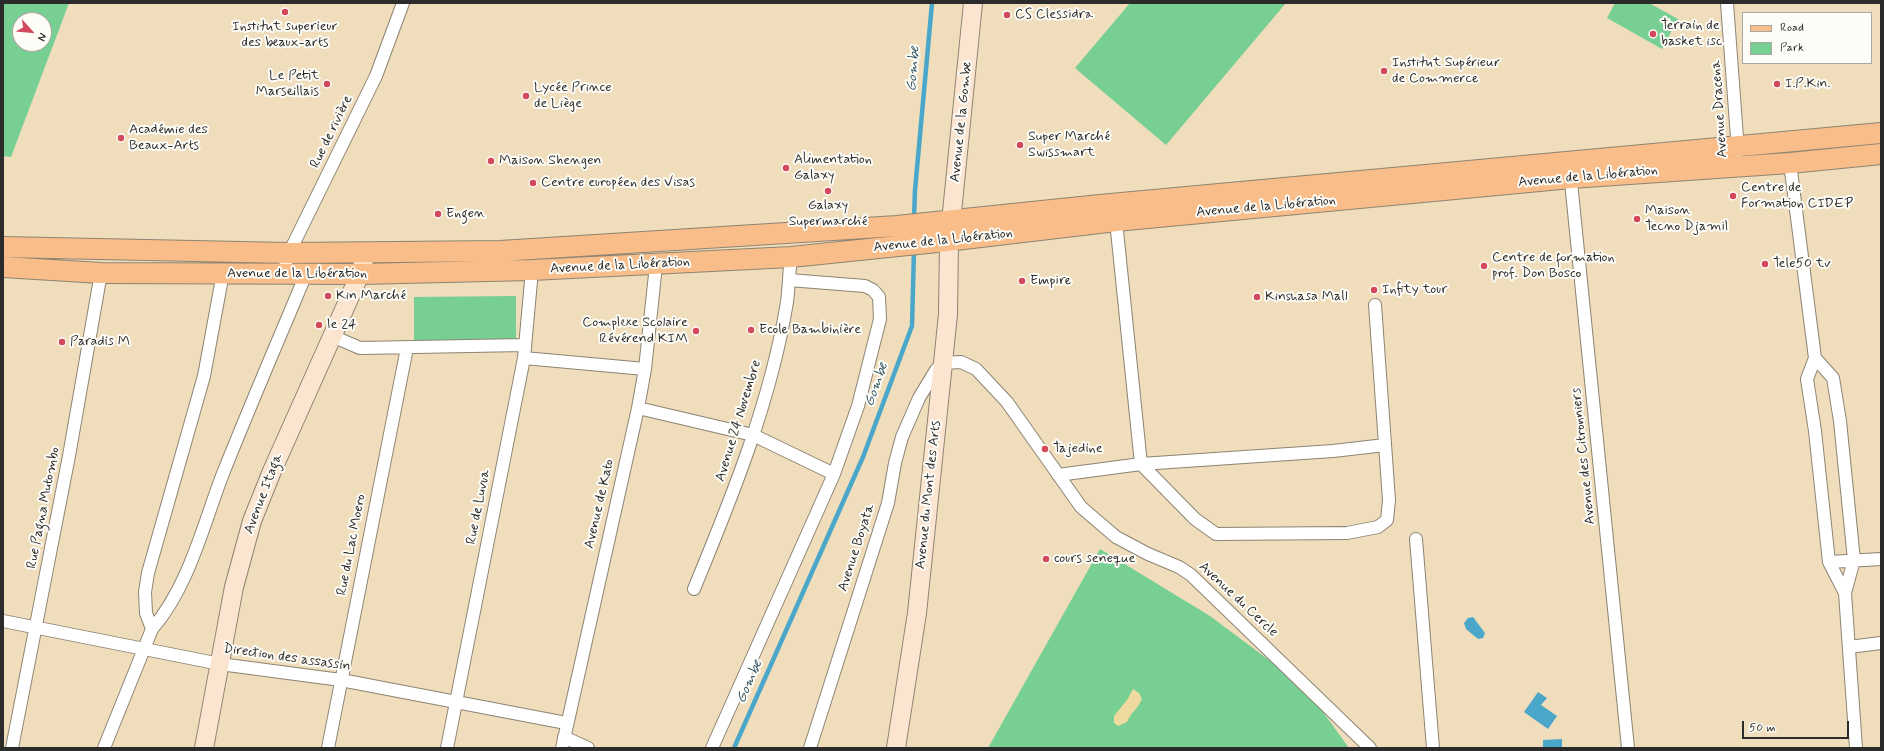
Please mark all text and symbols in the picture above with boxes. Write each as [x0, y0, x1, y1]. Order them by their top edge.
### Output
marker: Institut superieur des beaux-arts [280, 7, 290, 17]
place label: CS Clessidra [1015, 7, 1093, 23]
marker: CS Clessidra [1002, 10, 1012, 20]
north arrow [12, 12, 52, 52]
legend [1742, 12, 1872, 64]
place label: Terrain de basket isc [1661, 18, 1722, 50]
place label: Institut superieur des beaux-arts [232, 19, 338, 52]
text: Road [1780, 20, 1804, 36]
marker: Terrain de basket isc [1648, 29, 1658, 39]
text: N [34, 31, 50, 43]
text: Park [1780, 40, 1804, 56]
water label: Gombe [903, 46, 925, 92]
place label: Institut Supérieur de Commerce [1392, 55, 1500, 88]
street label: Avenue Dracena [1708, 60, 1732, 158]
street label: Avenue de la Gombe [947, 61, 977, 183]
marker: Institut Supérieur de Commerce [1379, 66, 1389, 76]
place label: Le Petit Marseillais [256, 68, 319, 100]
place label: I.P.Kin. [1785, 76, 1830, 92]
marker: Le Petit Marseillais [322, 79, 332, 89]
marker: I.P.Kin. [1772, 79, 1782, 89]
place label: Lycée Prince de Liège [534, 80, 612, 112]
marker: Lycée Prince de Liège [521, 91, 531, 101]
street label: Rue de rivière [307, 93, 357, 171]
place label: Académie des Beaux-Arts [129, 122, 208, 154]
place label: Super Marché Swissmart [1028, 129, 1110, 162]
marker: Académie des Beaux-Arts [116, 133, 126, 143]
marker: Super Marché Swissmart [1015, 140, 1025, 150]
place label: Alimentation Galaxy [794, 152, 872, 184]
place label: Maison Shengen [499, 153, 601, 169]
marker: Maison Shengen [486, 156, 496, 166]
marker: Alimentation Galaxy [781, 163, 791, 173]
street label: Avenue de la Libération [1517, 163, 1659, 191]
place label: Centre européen des Visas [541, 175, 695, 191]
marker: Centre européen des Visas [528, 178, 538, 188]
place label: Centre de Formation CIDEP [1741, 180, 1853, 212]
marker: Galaxy Supermarché [823, 186, 833, 196]
marker: Centre de Formation CIDEP [1728, 191, 1738, 201]
street label: Avenue de la Libération [1195, 193, 1337, 221]
place label: Galaxy Supermarché [789, 198, 867, 230]
place label: Maison Tecno Djamil [1645, 203, 1728, 236]
place label: Engen [446, 206, 485, 222]
marker: Engen [433, 209, 443, 219]
marker: Maison Tecno Djamil [1632, 214, 1642, 224]
street label: Avenue de la Libération [872, 225, 1014, 257]
place label: Centre de formation prof. Don Bosco [1492, 250, 1615, 282]
street label: Avenue de la Libération [550, 254, 690, 278]
place label: Tele50 tv [1773, 256, 1831, 272]
marker: Tele50 tv [1760, 259, 1770, 269]
marker: Centre de formation prof. Don Bosco [1479, 261, 1489, 271]
street label: Avenue de la Libération [227, 266, 367, 282]
place label: Empire [1030, 273, 1071, 289]
marker: Empire [1017, 276, 1027, 286]
place label: Infity tour [1382, 282, 1447, 298]
marker: Infity tour [1369, 285, 1379, 295]
place label: Kin Marché [336, 288, 406, 304]
place label: Kinshasa Mall [1265, 289, 1347, 305]
marker: Kin Marché [323, 291, 333, 301]
marker: Kinshasa Mall [1252, 292, 1262, 302]
place label: Complexe Scolaire Révérend KIM [582, 315, 688, 348]
place label: le 24 [327, 317, 356, 333]
marker: le 24 [314, 320, 324, 330]
place label: Ecole Bambinière [759, 322, 861, 338]
marker: Ecole Bambinière [746, 325, 756, 335]
marker: Complexe Scolaire Révérend KIM [691, 326, 701, 336]
place label: Paradis M [70, 334, 130, 350]
marker: Paradis M [57, 337, 67, 347]
street label: Avenue 24 Novembre [713, 358, 765, 484]
water label: Gombe [861, 361, 893, 409]
street label: Avenue des Citronniers [1568, 387, 1600, 525]
street label: Avenue du Mont des Arts [913, 420, 945, 570]
place label: Tajedine [1053, 441, 1103, 457]
marker: Tajedine [1040, 444, 1050, 454]
street label: Rue Pagna Mutombo [24, 446, 64, 570]
street label: Avenue Itaga [241, 452, 287, 536]
street label: Avenue de Kato [582, 458, 618, 550]
street label: Rue de Luvua [463, 468, 495, 546]
street label: Rue du Lac Moero [334, 493, 370, 597]
street label: Avenue Boyata [835, 502, 879, 594]
place label: cours seneque [1054, 551, 1135, 567]
marker: cours seneque [1041, 554, 1051, 564]
street label: Avenue du Cercle [1195, 559, 1281, 641]
street label: Direction des assassin [222, 641, 352, 675]
water label: Gombe [733, 658, 767, 706]
scale bar [1744, 713, 1851, 739]
text: 50 m [1749, 720, 1776, 736]

